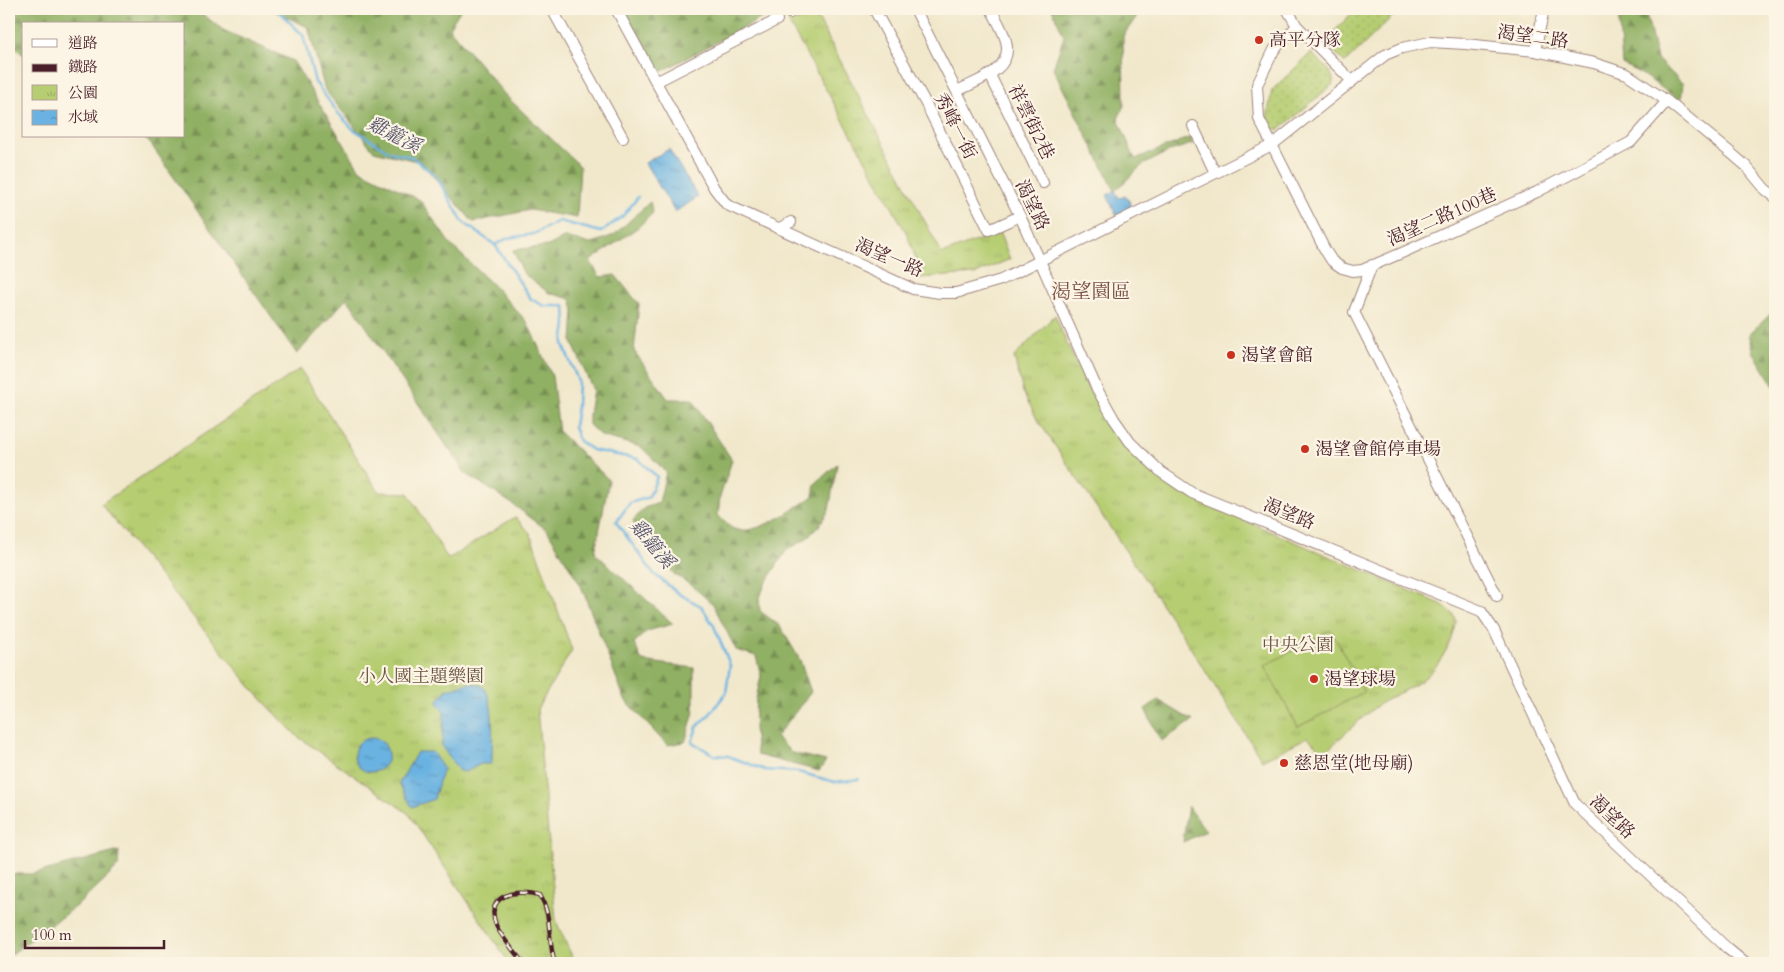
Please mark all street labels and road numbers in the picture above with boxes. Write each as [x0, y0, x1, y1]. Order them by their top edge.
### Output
street label: 渴望二路 [1496, 20, 1570, 54]
street label: 祥雲街2巷 [1002, 80, 1060, 164]
street label: 秀峰一街 [928, 88, 982, 164]
street label: 渴望路 [1009, 175, 1055, 235]
street label: 渴望二路100巷 [1383, 182, 1501, 252]
street label: 渴望一路 [851, 232, 927, 284]
street label: 渴望路 [1259, 492, 1319, 536]
street label: 渴望路 [1584, 789, 1640, 845]

